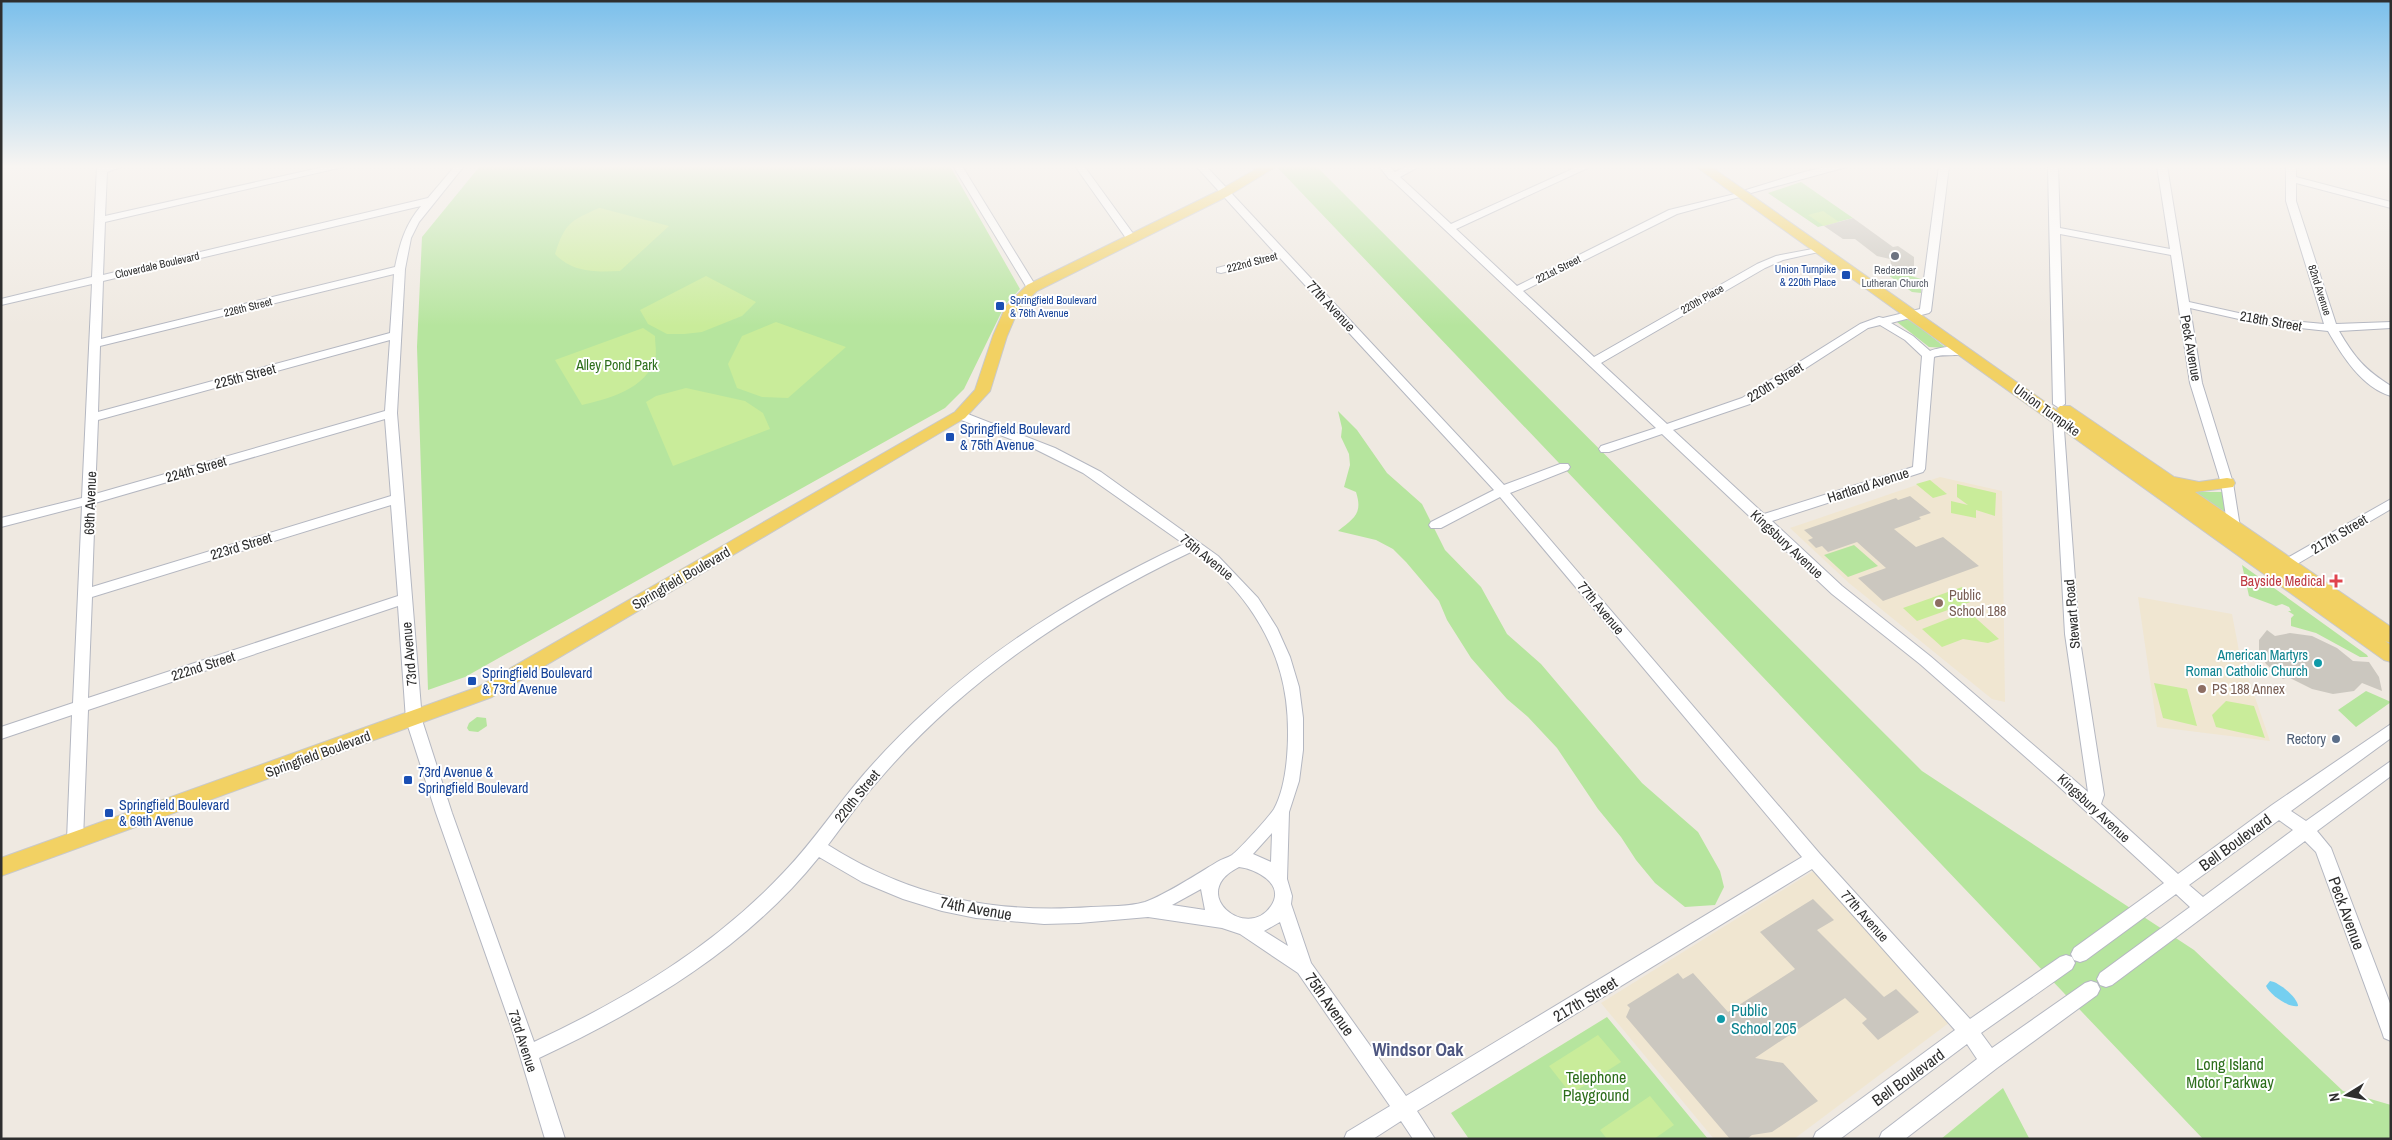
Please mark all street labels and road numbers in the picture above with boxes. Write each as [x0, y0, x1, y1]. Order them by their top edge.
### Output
street label: Cloverdale Boulevard [113, 248, 201, 282]
street label: 222nd Street [1225, 248, 1279, 275]
street label: 221st Street [1533, 252, 1583, 286]
street label: 82nd Avenue [2305, 263, 2335, 317]
street label: 77th Avenue [1303, 277, 1359, 335]
street label: 220th Place [1678, 281, 1726, 317]
street label: 226th Street [222, 294, 274, 320]
street label: 218th Street [2239, 307, 2303, 335]
street label: Peck Avenue [2176, 314, 2206, 382]
street label: 220th Street [1744, 358, 1806, 406]
street label: 225th Street [212, 359, 278, 393]
street label: Union Turnpike [2010, 380, 2084, 440]
street label: 224th Street [163, 452, 229, 486]
street label: Hartland Avenue [1825, 463, 1911, 507]
street label: 69th Avenue [80, 471, 100, 535]
street label: Kingsbury Avenue [1747, 506, 1827, 582]
street label: 217th Street [2308, 510, 2370, 558]
street label: 223rd Street [208, 528, 274, 564]
street label: 75th Avenue [1177, 530, 1237, 584]
street label: Springfield Boulevard [629, 543, 733, 613]
street label: 77th Avenue [1574, 578, 1628, 638]
street label: Stewart Road [2060, 579, 2084, 649]
street label: 73rd Avenue [397, 621, 421, 687]
street label: 222nd Street [169, 647, 237, 685]
street label: Springfield Boulevard [263, 727, 373, 781]
street label: 220th Street [830, 766, 884, 826]
street label: Kingsbury Avenue [2054, 770, 2134, 846]
street label: Bell Boulevard [2194, 808, 2276, 876]
street label: Peck Avenue [2324, 873, 2370, 953]
street label: 77th Avenue [1837, 886, 1893, 946]
street label: 74th Avenue [938, 891, 1014, 925]
street label: 75th Avenue [1300, 968, 1360, 1040]
street label: 217th Street [1549, 971, 1622, 1027]
street label: 73rd Avenue [505, 1008, 541, 1074]
street label: Bell Boulevard [1867, 1043, 1949, 1111]

